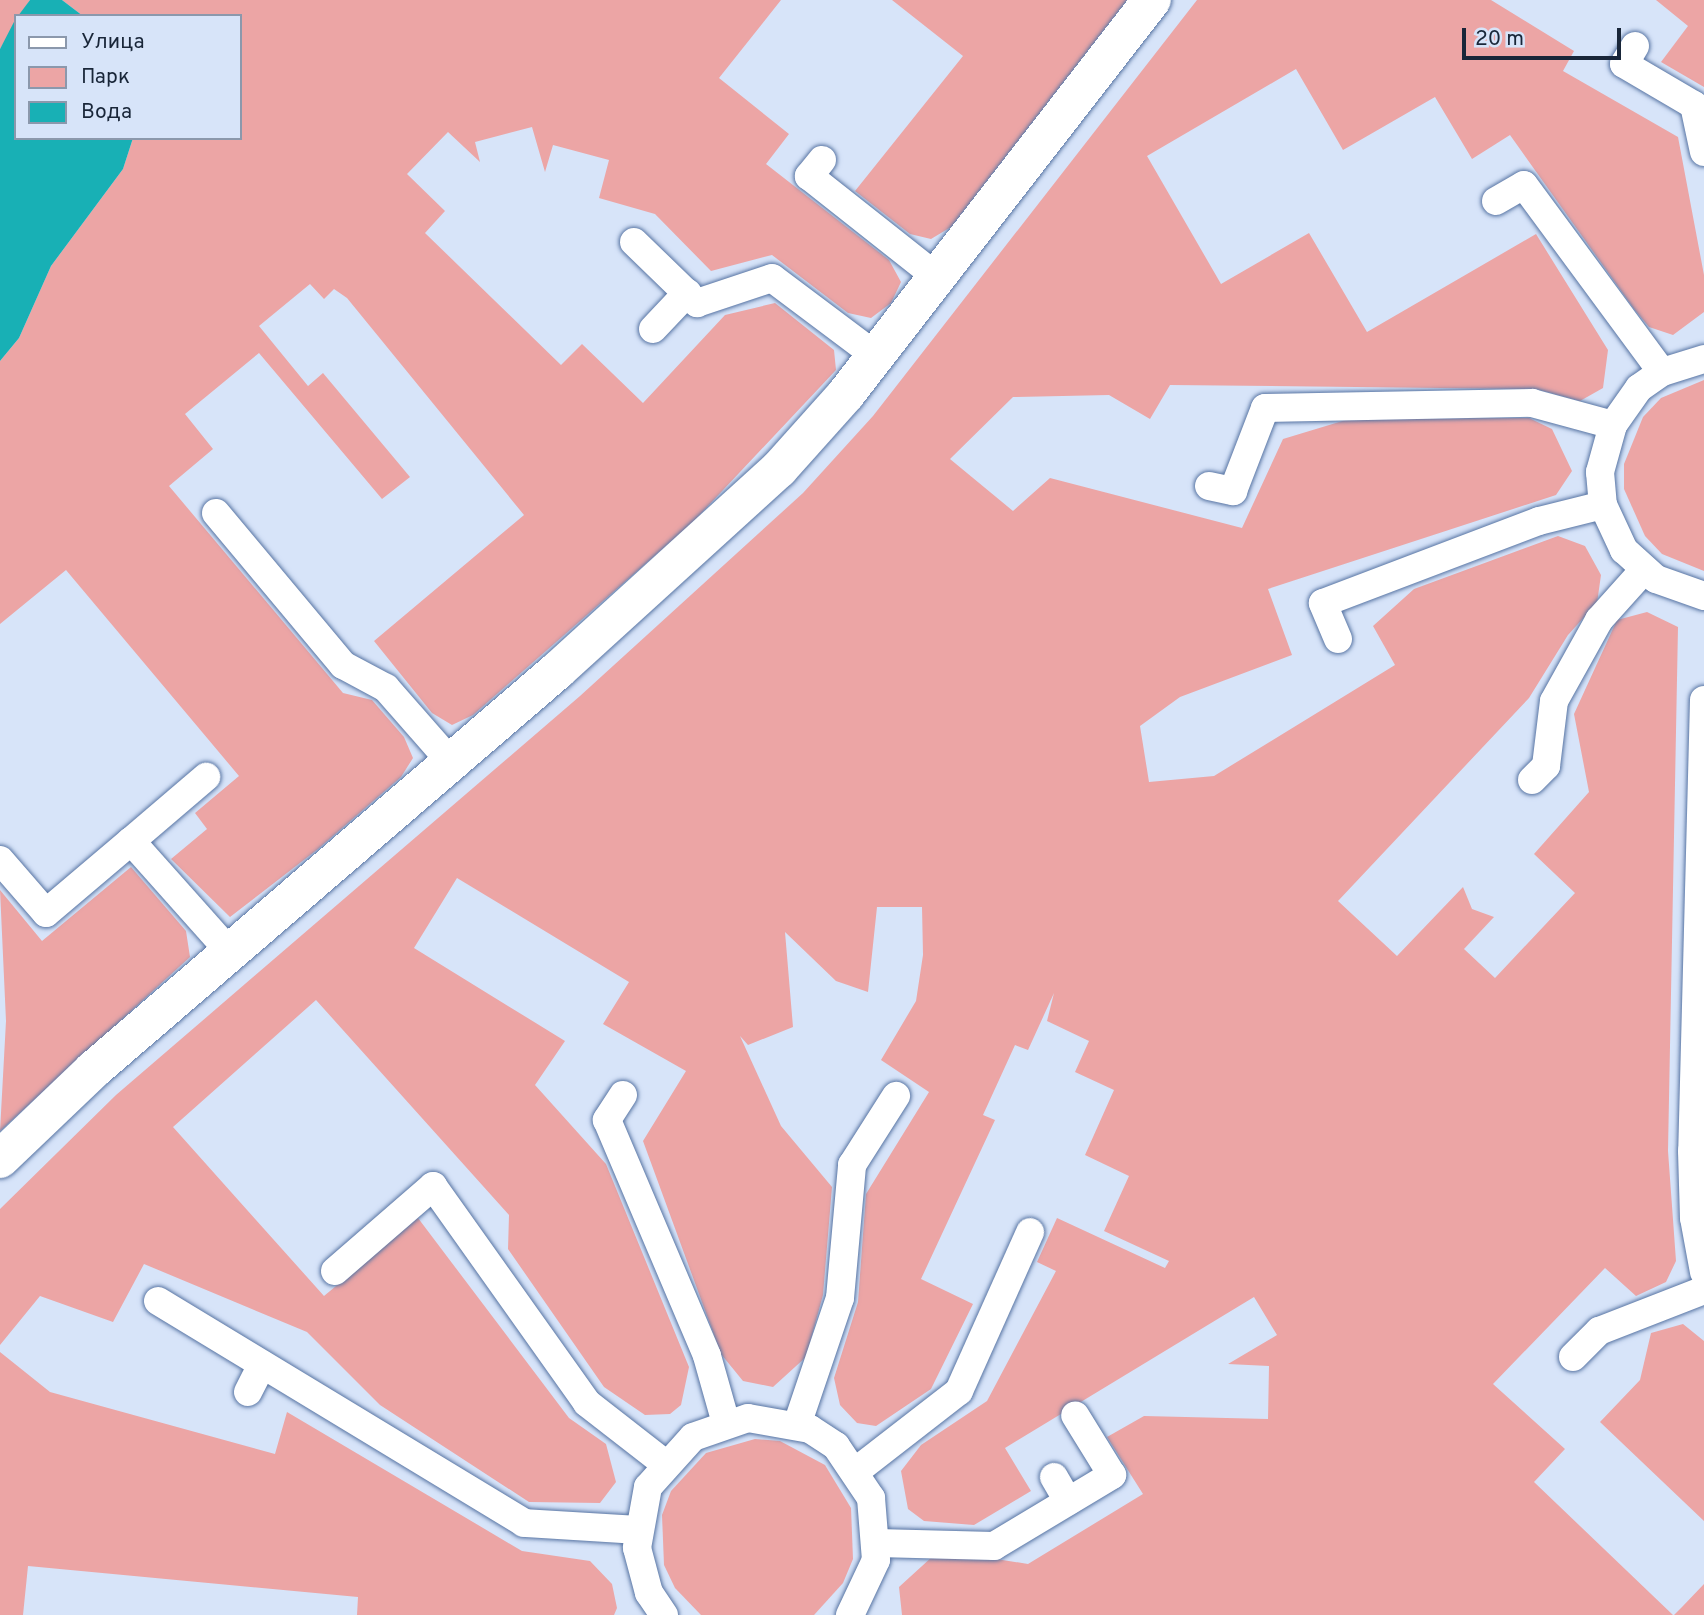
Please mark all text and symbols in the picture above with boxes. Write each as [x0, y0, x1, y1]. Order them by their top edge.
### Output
legend [14, 14, 242, 140]
scale bar [1466, 14, 1625, 58]
text: 20 m [1475, 26, 1524, 53]
text: Улица [81, 29, 145, 56]
text: Парк [81, 64, 130, 91]
text: Вода [81, 99, 132, 126]

